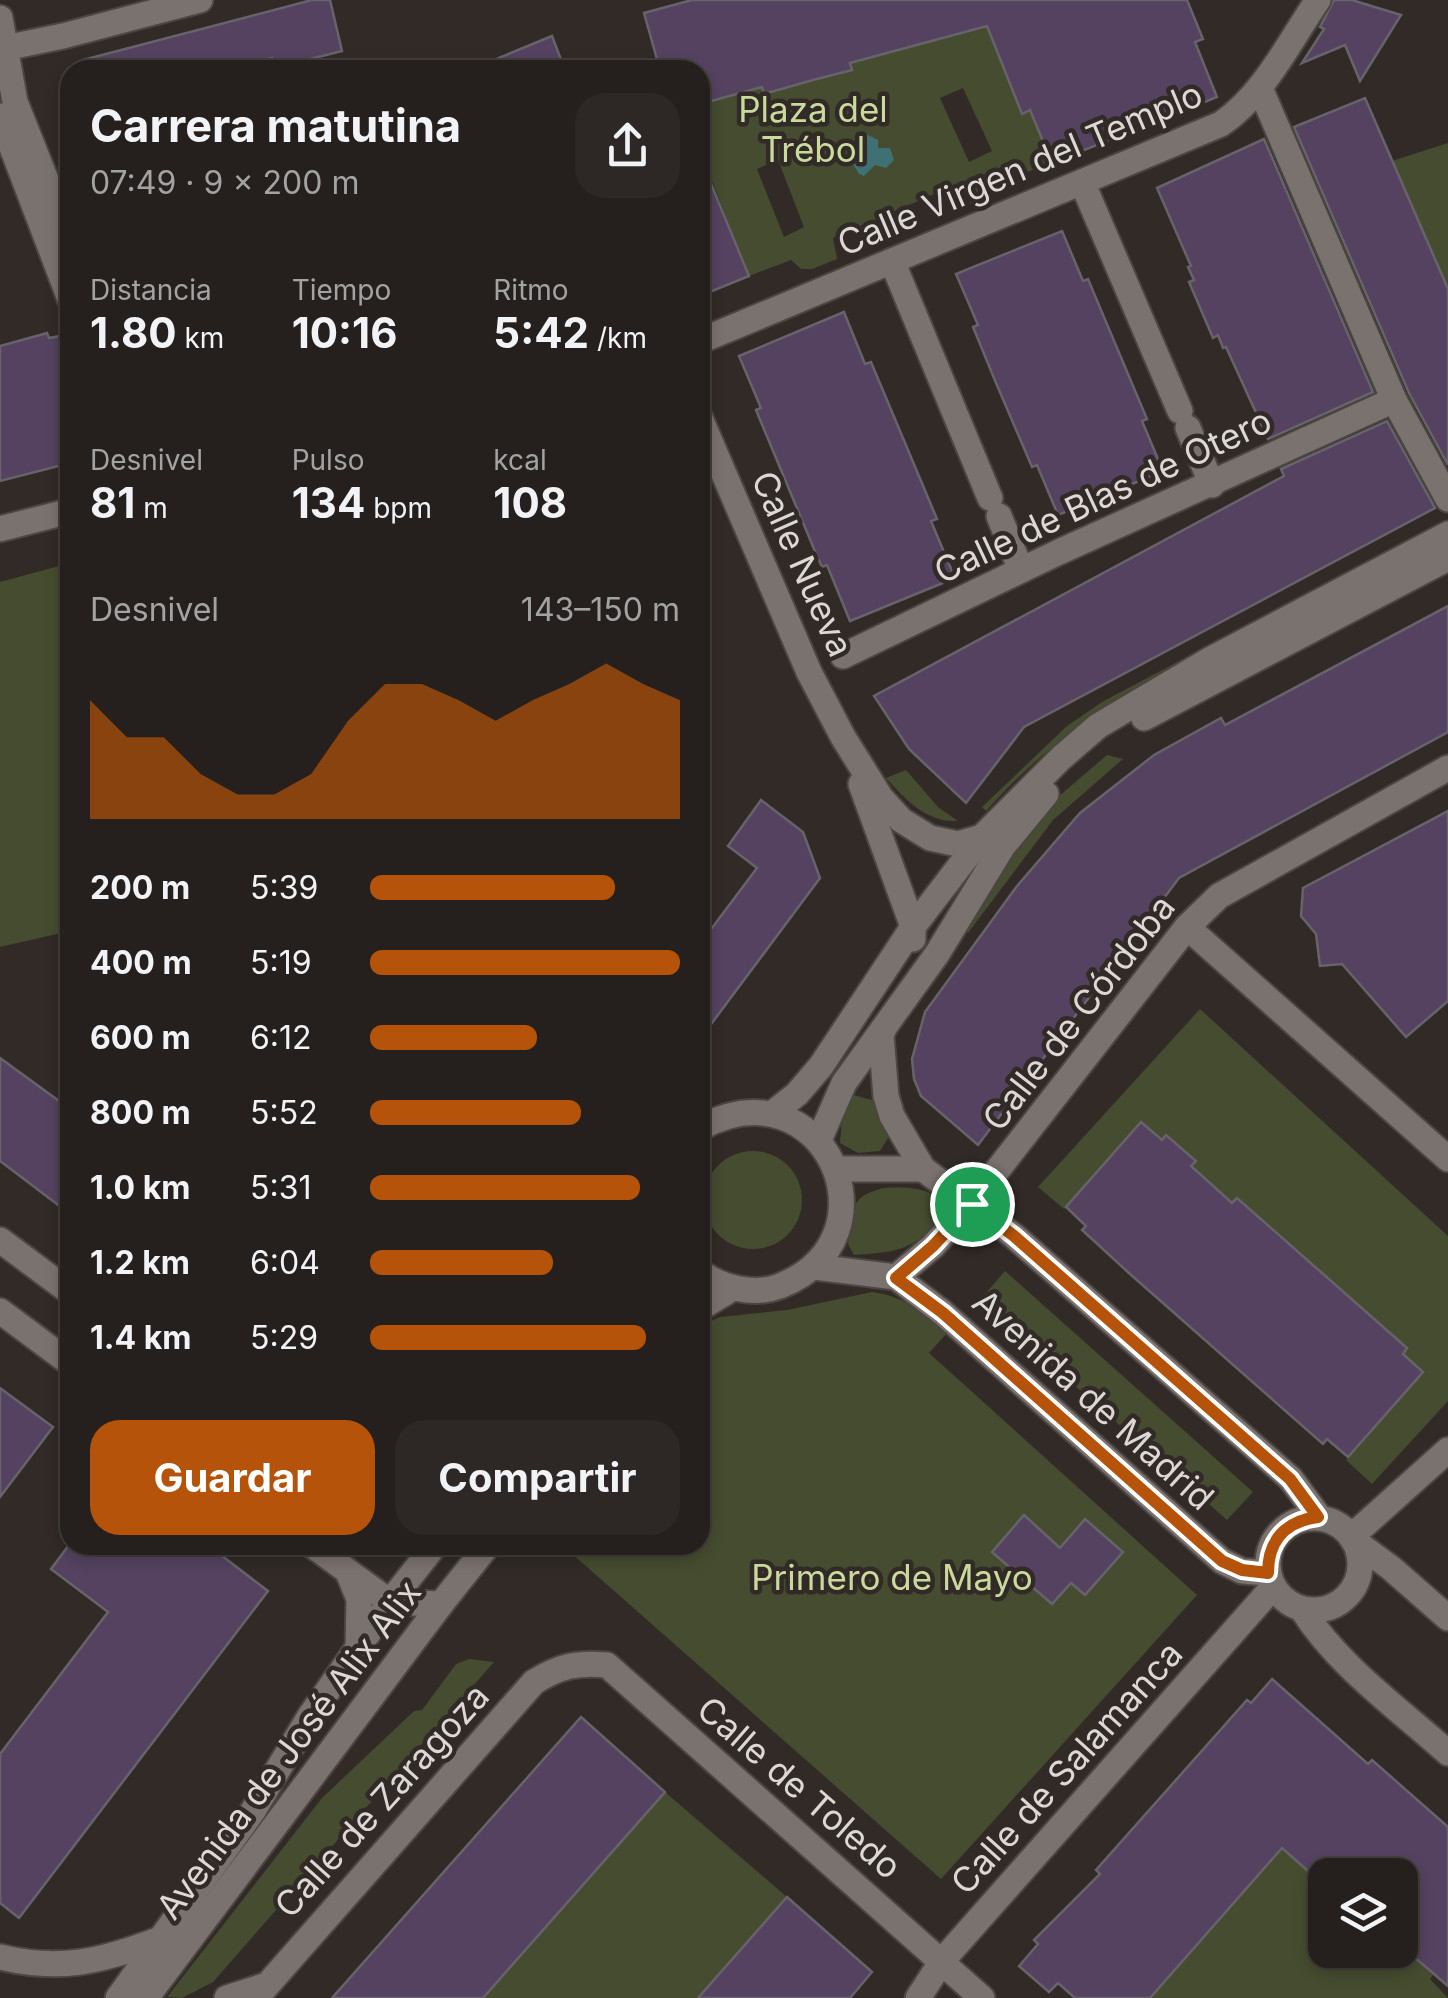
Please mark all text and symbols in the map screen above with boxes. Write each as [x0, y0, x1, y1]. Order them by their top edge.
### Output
street label: Calle Virgen del Templo [831, 72, 1208, 264]
park label: Plaza del Trébol [738, 88, 888, 170]
button: share [575, 93, 680, 198]
text: Carrera matutina [90, 98, 461, 153]
text: 07:49 · 9 × 200 m [90, 163, 359, 202]
text: Distancia [90, 273, 212, 307]
text: Tiempo [292, 273, 391, 307]
text: Ritmo [493, 273, 569, 307]
text: 1.80 [90, 307, 177, 358]
text: 10:16 [292, 307, 398, 358]
text: 5:42 [493, 307, 589, 358]
text: km [177, 321, 224, 355]
text: /km [589, 321, 647, 355]
street label: Calle de Blas de Otero [927, 399, 1278, 592]
text: Desnivel [90, 443, 203, 477]
text: Pulso [292, 443, 364, 477]
text: kcal [493, 443, 547, 477]
street label: Calle Nueva [743, 464, 862, 663]
text: 81 [90, 477, 135, 528]
text: 134 [292, 477, 365, 528]
text: 108 [493, 477, 567, 528]
text: m [135, 491, 168, 525]
text: bpm [365, 491, 432, 525]
text: Desnivel [90, 590, 219, 629]
text: 143–150 m [521, 590, 680, 629]
text: 200 m [90, 868, 190, 907]
text: 5:39 [250, 868, 318, 907]
street label: Calle de Córdoba [973, 886, 1183, 1138]
text: 400 m [90, 943, 192, 982]
text: 5:19 [250, 943, 312, 982]
text: 600 m [90, 1018, 191, 1057]
text: 6:12 [250, 1018, 312, 1057]
text: 800 m [90, 1093, 191, 1132]
text: 5:52 [250, 1093, 318, 1132]
pin [930, 1162, 1015, 1247]
text: 1.0 km [90, 1168, 190, 1207]
text: 5:31 [250, 1168, 311, 1207]
icon: arrive [945, 1177, 1000, 1232]
text: 1.2 km [90, 1243, 190, 1282]
text: 6:04 [250, 1243, 320, 1282]
street label: Avenida de Madrid [965, 1280, 1223, 1518]
text: 1.4 km [90, 1318, 191, 1357]
text: 5:29 [250, 1318, 318, 1357]
button: Guardar [90, 1420, 375, 1535]
button: Compartir [395, 1420, 680, 1535]
park label: Primero de Mayo [751, 1556, 1033, 1598]
street label: Avenida de José Alix Alix [147, 1572, 429, 1927]
street label: Calle de Salamanca [942, 1632, 1191, 1902]
street label: Calle de Zaragoza [265, 1675, 497, 1926]
street label: Calle de Toledo [689, 1687, 910, 1887]
map controls [1308, 1858, 1418, 1968]
button: layers [1308, 1858, 1418, 1968]

